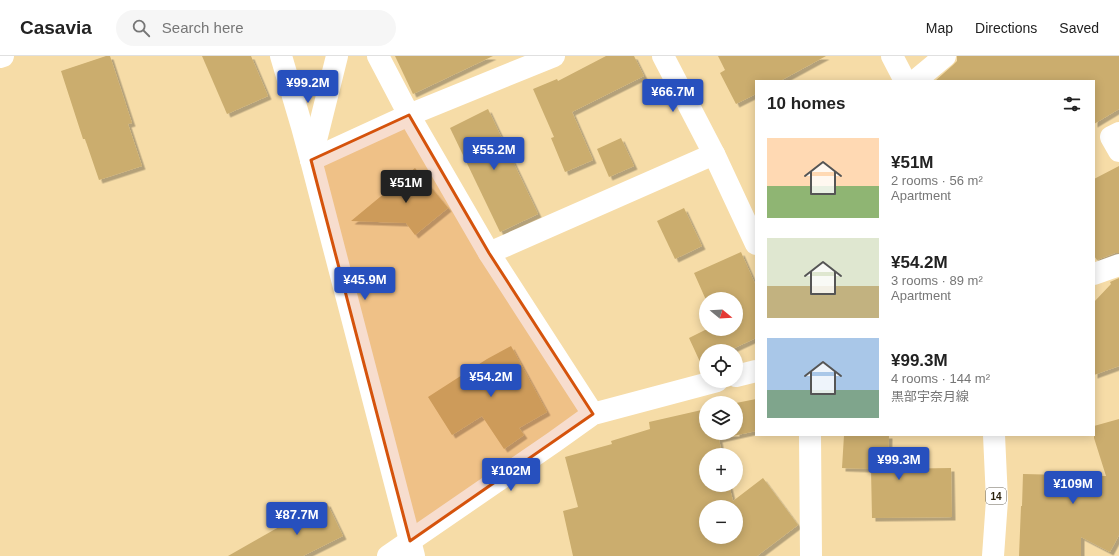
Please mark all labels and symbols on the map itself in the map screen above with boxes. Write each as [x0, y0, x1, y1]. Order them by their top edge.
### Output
pin: ¥99.2M [275, 70, 341, 104]
pin: ¥66.7M [640, 79, 706, 113]
pin: ¥55.2M [461, 137, 527, 171]
pin: ¥51M [382, 170, 430, 204]
pin: ¥45.9M [332, 267, 398, 301]
north arrow [699, 292, 743, 336]
pin: ¥54.2M [458, 364, 524, 398]
pin: ¥99.3M [866, 447, 932, 481]
pin: ¥102M [483, 458, 539, 492]
pin: ¥109M [1045, 471, 1101, 505]
road number: 14 [986, 488, 1006, 504]
pin: ¥87.7M [264, 502, 330, 536]

